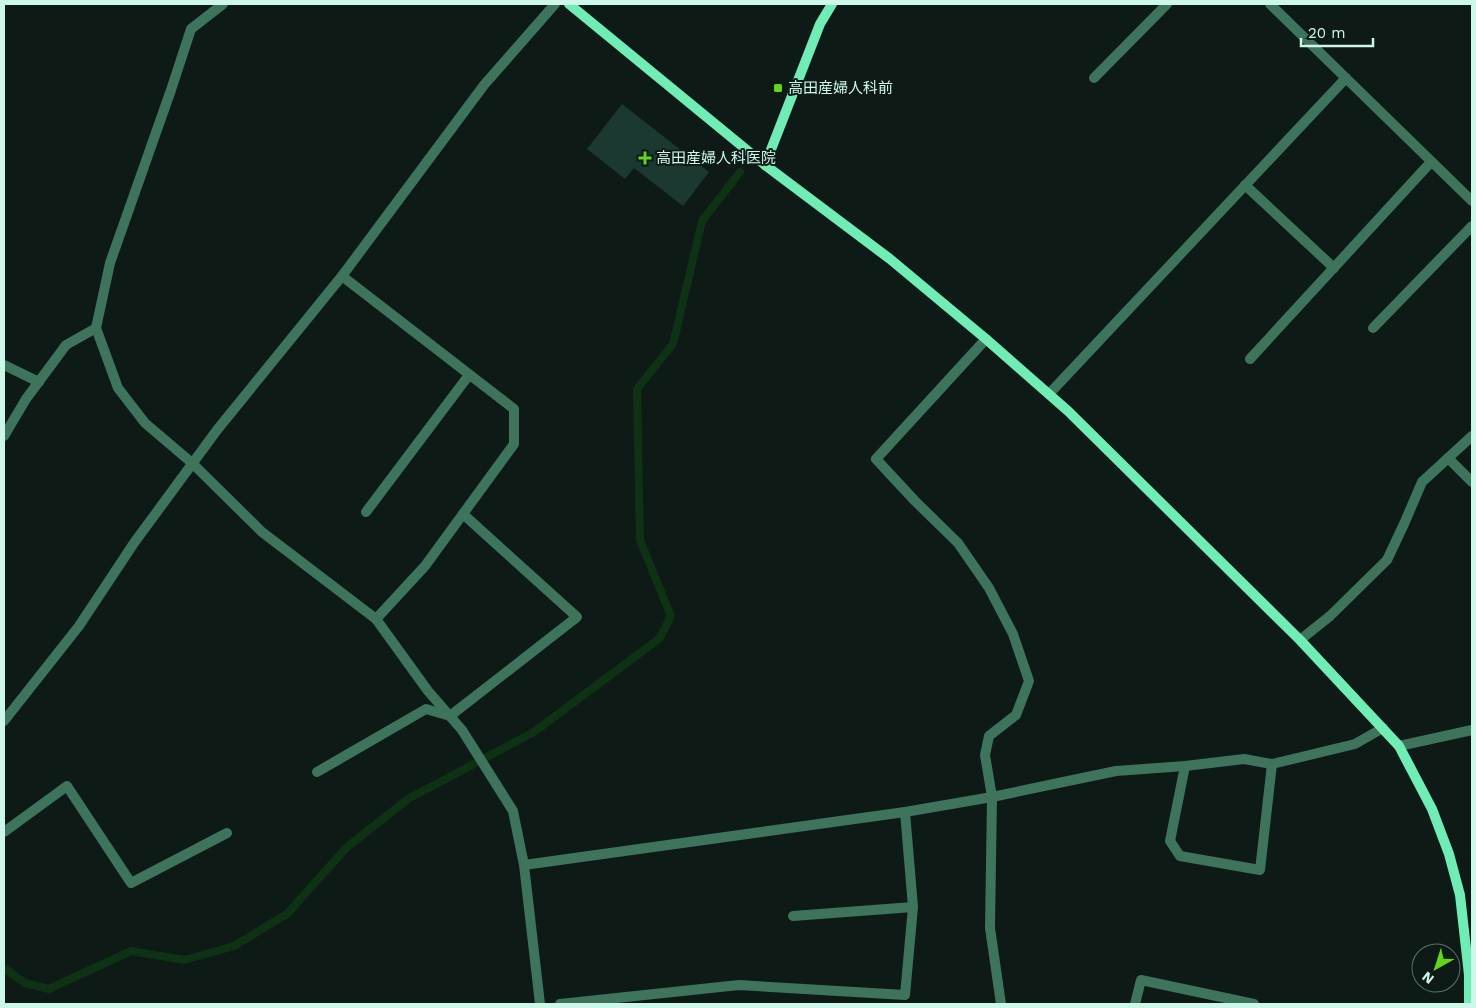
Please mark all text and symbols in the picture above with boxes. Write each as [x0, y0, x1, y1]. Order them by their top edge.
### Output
scale bar [1301, 15, 1374, 47]
text: 20 m [1308, 24, 1346, 42]
place label: 高田産婦人科前 [788, 79, 893, 97]
marker: 高田産婦人科前 [772, 82, 784, 94]
place label: 高田産婦人科医院 [656, 149, 776, 167]
marker: 高田産婦人科医院 [638, 151, 652, 165]
north arrow [1411, 943, 1461, 993]
text: N [1419, 969, 1437, 988]

